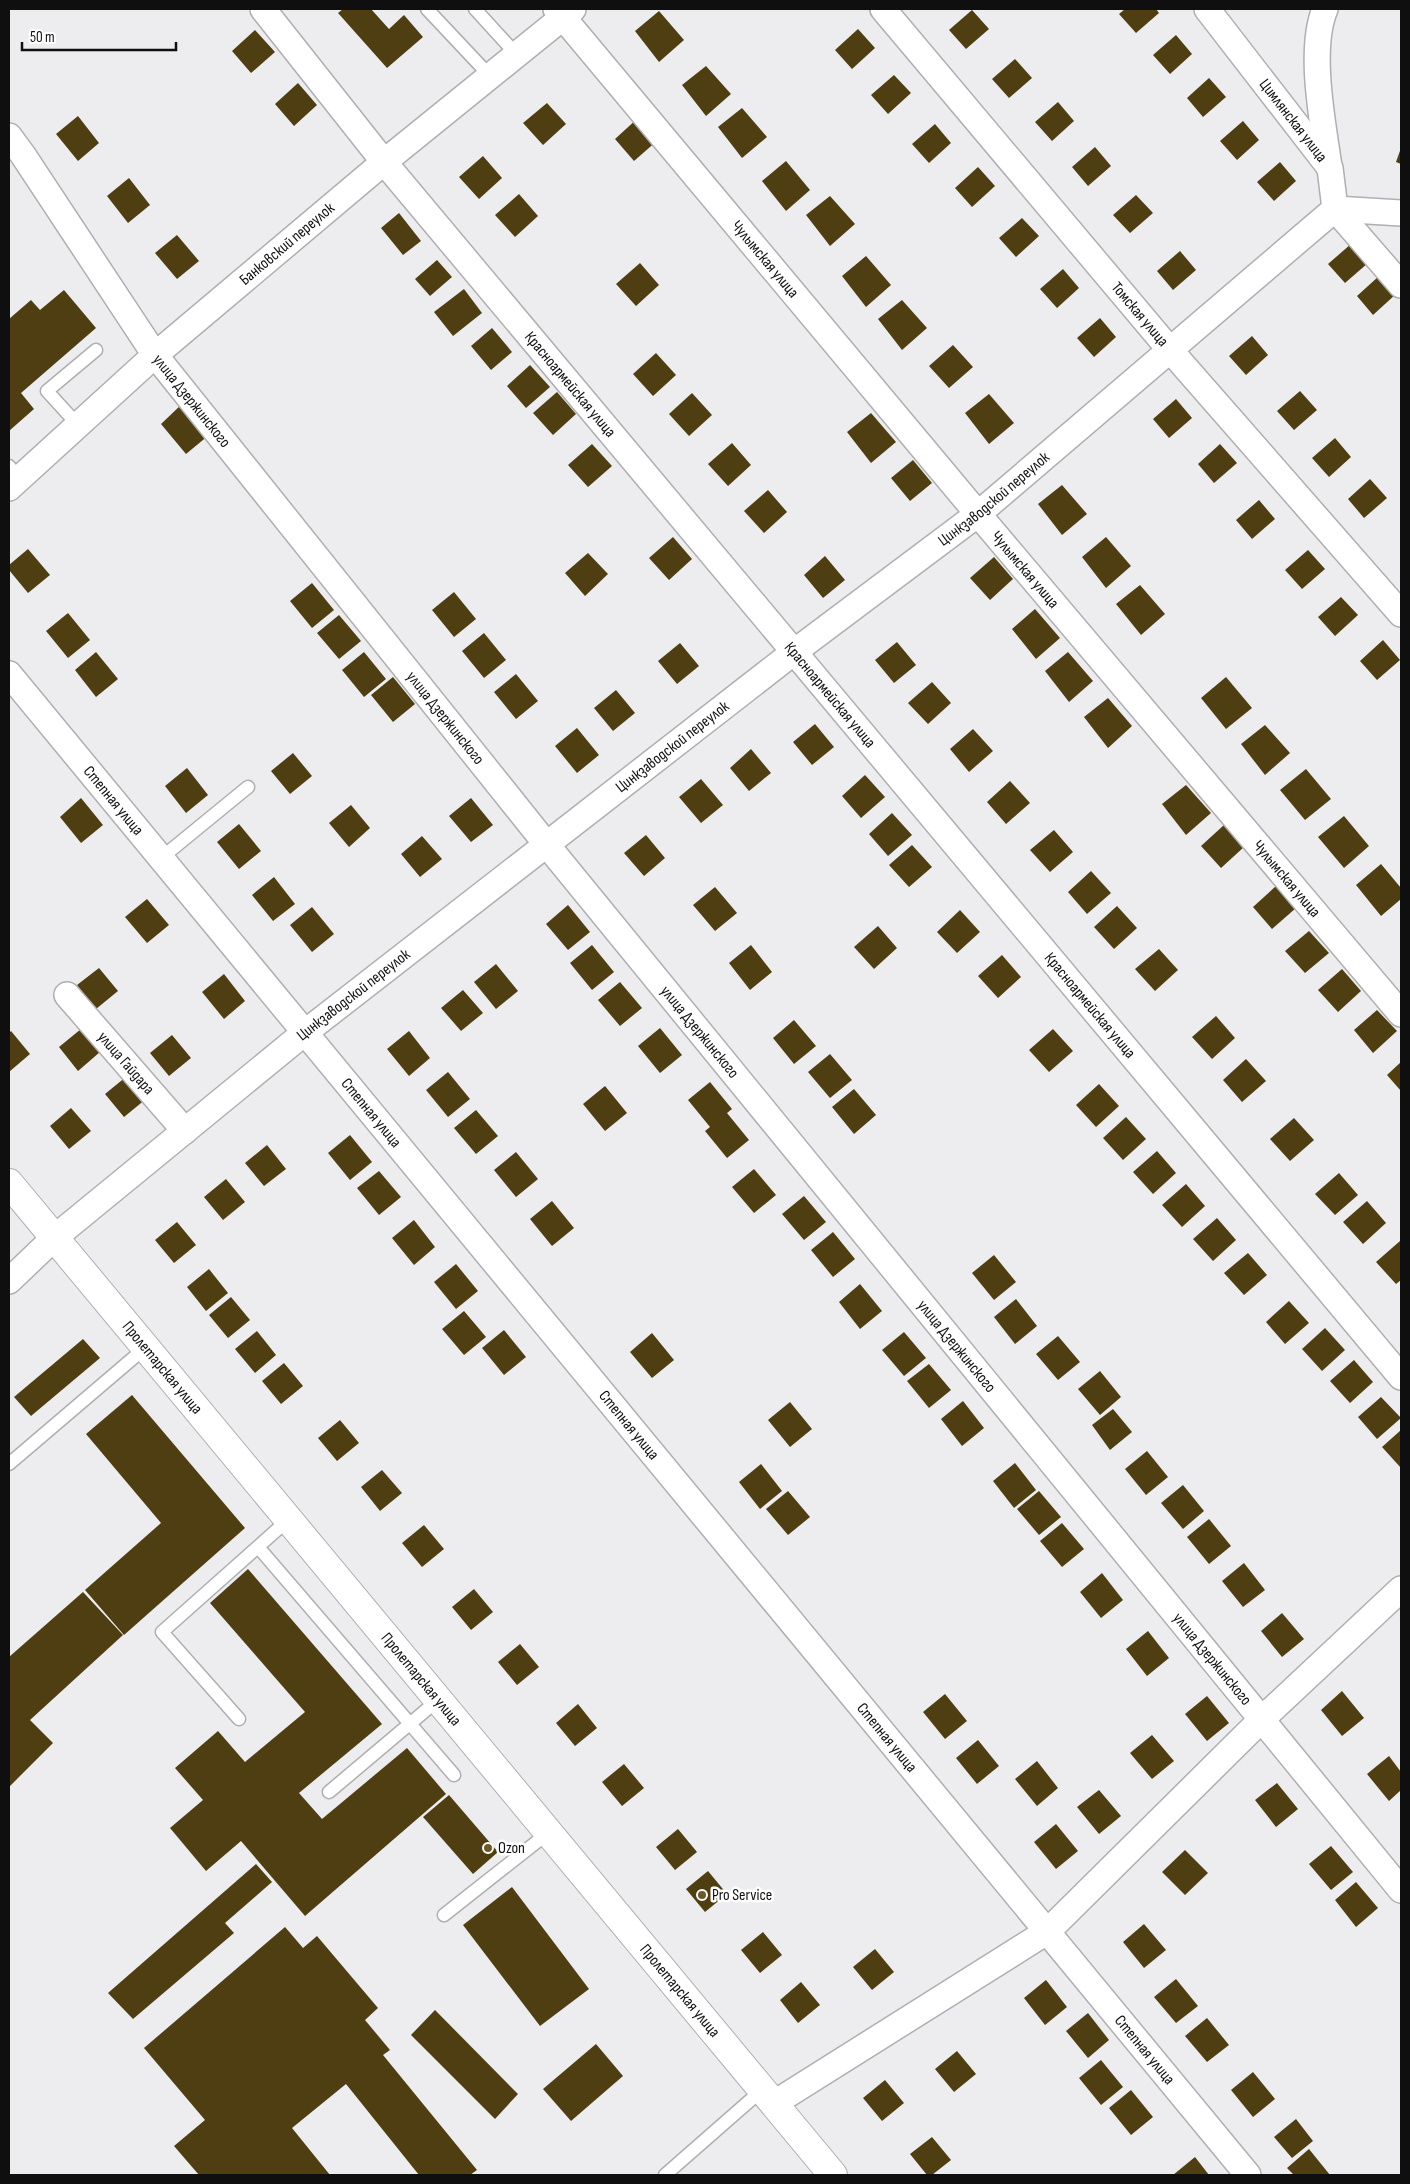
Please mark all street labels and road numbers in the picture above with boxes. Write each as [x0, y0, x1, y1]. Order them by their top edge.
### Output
street label: Цимлянская улица [1255, 75, 1331, 166]
street label: Банковский переулок [236, 198, 339, 289]
street label: Чулымская улица [727, 217, 803, 302]
street label: Томская улица [1107, 278, 1172, 350]
street label: Красноармейская улица [520, 328, 620, 441]
street label: улица Дзержинского [149, 351, 235, 451]
street label: Цинкзаводской переулок [934, 447, 1054, 550]
street label: Чулымская улица [987, 527, 1063, 612]
street label: Красноармейская улица [780, 638, 880, 752]
street label: улица Дзержинского [402, 668, 488, 768]
street label: Цинкзаводской переулок [612, 696, 733, 797]
street label: Степная улица [79, 762, 148, 839]
street label: Чулымская улица [1249, 836, 1325, 921]
street label: Цинкзаводской переулок [293, 944, 415, 1045]
street label: Красноармейская улица [1040, 949, 1140, 1062]
street label: улица Дзержинского [656, 982, 743, 1082]
street label: улица Гайдара [94, 1028, 158, 1098]
street label: Степная улица [337, 1074, 405, 1151]
street label: улица Дзержинского [913, 1296, 1000, 1396]
street label: Пролетарская улица [118, 1317, 206, 1418]
street label: Степная улица [595, 1387, 663, 1464]
street label: улица Дзержинского [1169, 1609, 1256, 1709]
street label: Пролетарская улица [377, 1629, 465, 1730]
street label: Степная улица [853, 1699, 921, 1776]
street label: Пролетарская улица [636, 1940, 724, 2041]
street label: Степная улица [1111, 2011, 1179, 2088]

